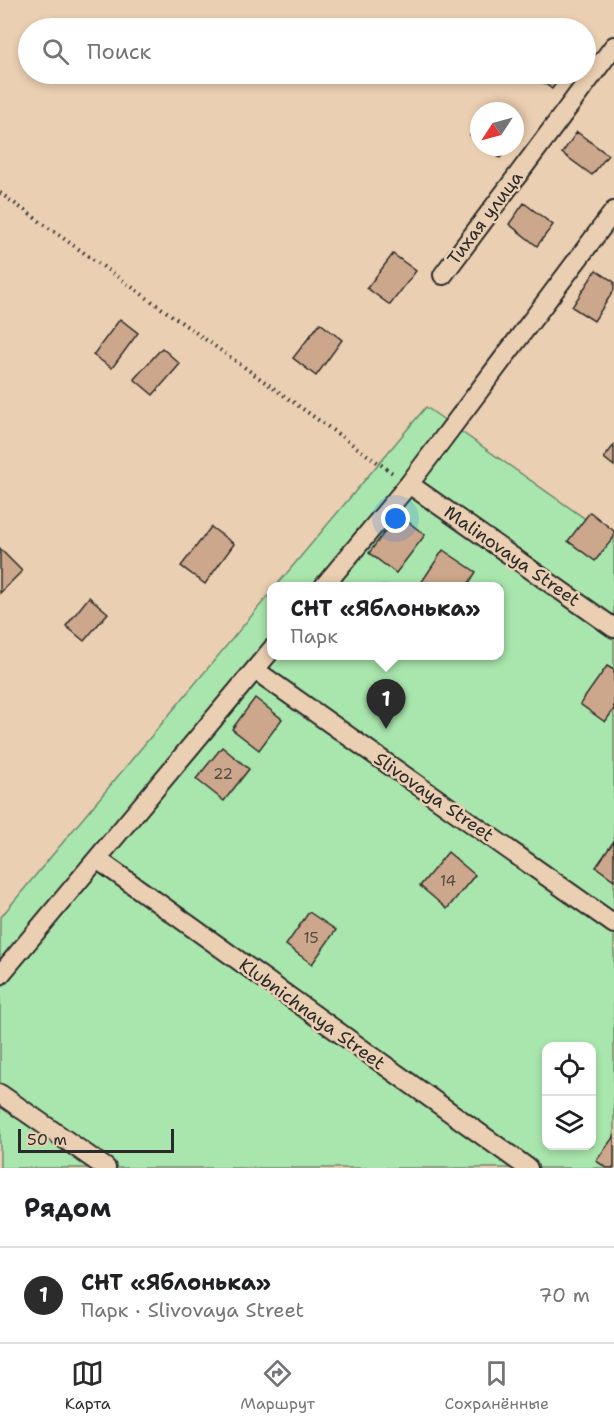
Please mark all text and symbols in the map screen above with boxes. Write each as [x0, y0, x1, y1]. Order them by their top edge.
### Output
search box [18, 18, 596, 84]
icon: search [39, 35, 72, 68]
text: Поиск [87, 37, 151, 66]
north arrow [470, 102, 524, 156]
street label: Тихая улица [442, 166, 528, 270]
street label: Malinovaya Street [439, 500, 585, 612]
your location [381, 504, 410, 533]
popup [267, 582, 504, 660]
text: СНТ «Яблонька» [291, 594, 481, 623]
text: Парк [291, 623, 338, 649]
pin: 1 [366, 680, 406, 729]
street label: Slivovaya Street [369, 747, 499, 847]
house number: 22 [213, 764, 233, 784]
house number: 14 [440, 871, 456, 891]
house number: 15 [303, 928, 319, 948]
street label: Klubnichnaya Street [234, 953, 390, 1075]
map controls [542, 1042, 596, 1150]
button: locate [542, 1042, 596, 1096]
button: layers [542, 1096, 596, 1150]
scale bar [18, 1126, 174, 1154]
text: 50 m [27, 1129, 67, 1150]
text: Рядом [24, 1190, 111, 1225]
text: СНТ «Яблонька» [81, 1268, 271, 1297]
text: 1 [39, 1282, 48, 1308]
text: 70 m [538, 1282, 590, 1308]
text: Парк · Slivovaya Street [81, 1297, 304, 1323]
tab: Карта [65, 1357, 111, 1414]
tab: Маршрут [240, 1357, 315, 1414]
tab: Сохранённые [445, 1357, 549, 1414]

